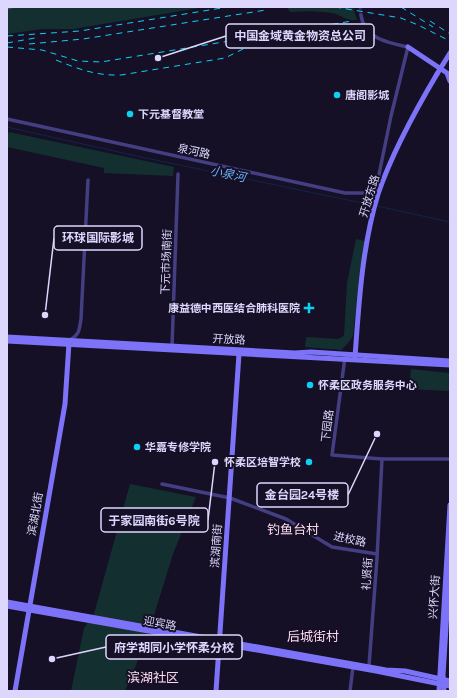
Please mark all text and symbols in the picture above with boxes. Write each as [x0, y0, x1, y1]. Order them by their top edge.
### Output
callout: 中国金域黄金物资总公司 [226, 24, 374, 48]
text: 中国金域黄金物资总公司 [234, 29, 366, 43]
place label: 唐阁影城 [345, 89, 390, 102]
marker: 唐阁影城 [332, 90, 342, 100]
place label: 下元基督教堂 [138, 108, 204, 121]
marker: 下元基督教堂 [125, 109, 135, 119]
street label: 泉河路 [176, 142, 211, 161]
water label: 小泉河 [209, 163, 249, 185]
street label: 开放东路 [357, 173, 382, 219]
callout: 环球国际影城 [54, 226, 142, 250]
street label: 下元市场南街 [159, 229, 174, 295]
text: 环球国际影城 [62, 231, 134, 245]
place label: 康益德中西医结合肺科医院 [168, 302, 300, 315]
marker: 康益德中西医结合肺科医院 [303, 302, 315, 314]
street label: 开放路 [212, 332, 246, 347]
place label: 怀柔区政务服务中心 [318, 379, 417, 392]
marker: 怀柔区政务服务中心 [305, 380, 315, 390]
street label: 下园路 [319, 409, 336, 443]
place label: 华嘉专修学院 [145, 441, 211, 454]
marker: 华嘉专修学院 [132, 442, 142, 452]
place label: 怀柔区培智学校 [224, 456, 301, 469]
marker: 怀柔区培智学校 [304, 457, 314, 467]
callout: 金台园24号楼 [257, 483, 348, 507]
text: 金台园24号楼 [265, 488, 339, 502]
street label: 滨湖北街 [25, 491, 46, 537]
callout: 于家园南街6号院 [101, 508, 208, 532]
text: 于家园南街6号院 [108, 514, 200, 528]
district label: 钓鱼台村 [267, 522, 319, 537]
street label: 滨湖南街 [208, 524, 225, 568]
street label: 进校路 [332, 530, 367, 549]
street label: 礼贤街 [360, 557, 375, 591]
street label: 兴怀大街 [426, 575, 443, 619]
street label: 迎宾路 [143, 614, 177, 633]
district label: 后城街村 [287, 629, 339, 644]
callout: 府学胡同小学怀柔分校 [106, 635, 242, 659]
text: 府学胡同小学怀柔分校 [114, 641, 234, 655]
district label: 滨湖社区 [127, 670, 179, 685]

